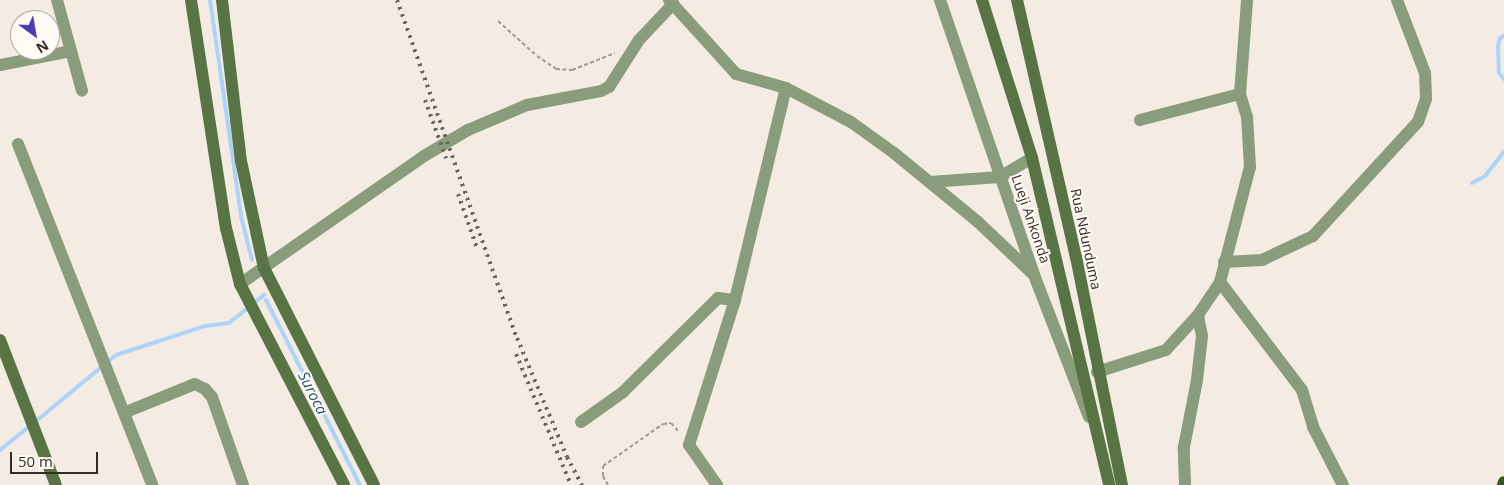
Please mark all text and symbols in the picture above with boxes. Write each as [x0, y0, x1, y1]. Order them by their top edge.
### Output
north arrow [10, 10, 60, 60]
text: N [33, 36, 53, 58]
street label: Lueji Ankonda [1008, 172, 1054, 266]
street label: Rua Ndunduma [1067, 187, 1105, 291]
water label: Suroca [295, 368, 331, 418]
scale bar [12, 442, 100, 474]
text: 50 m [18, 451, 53, 471]

